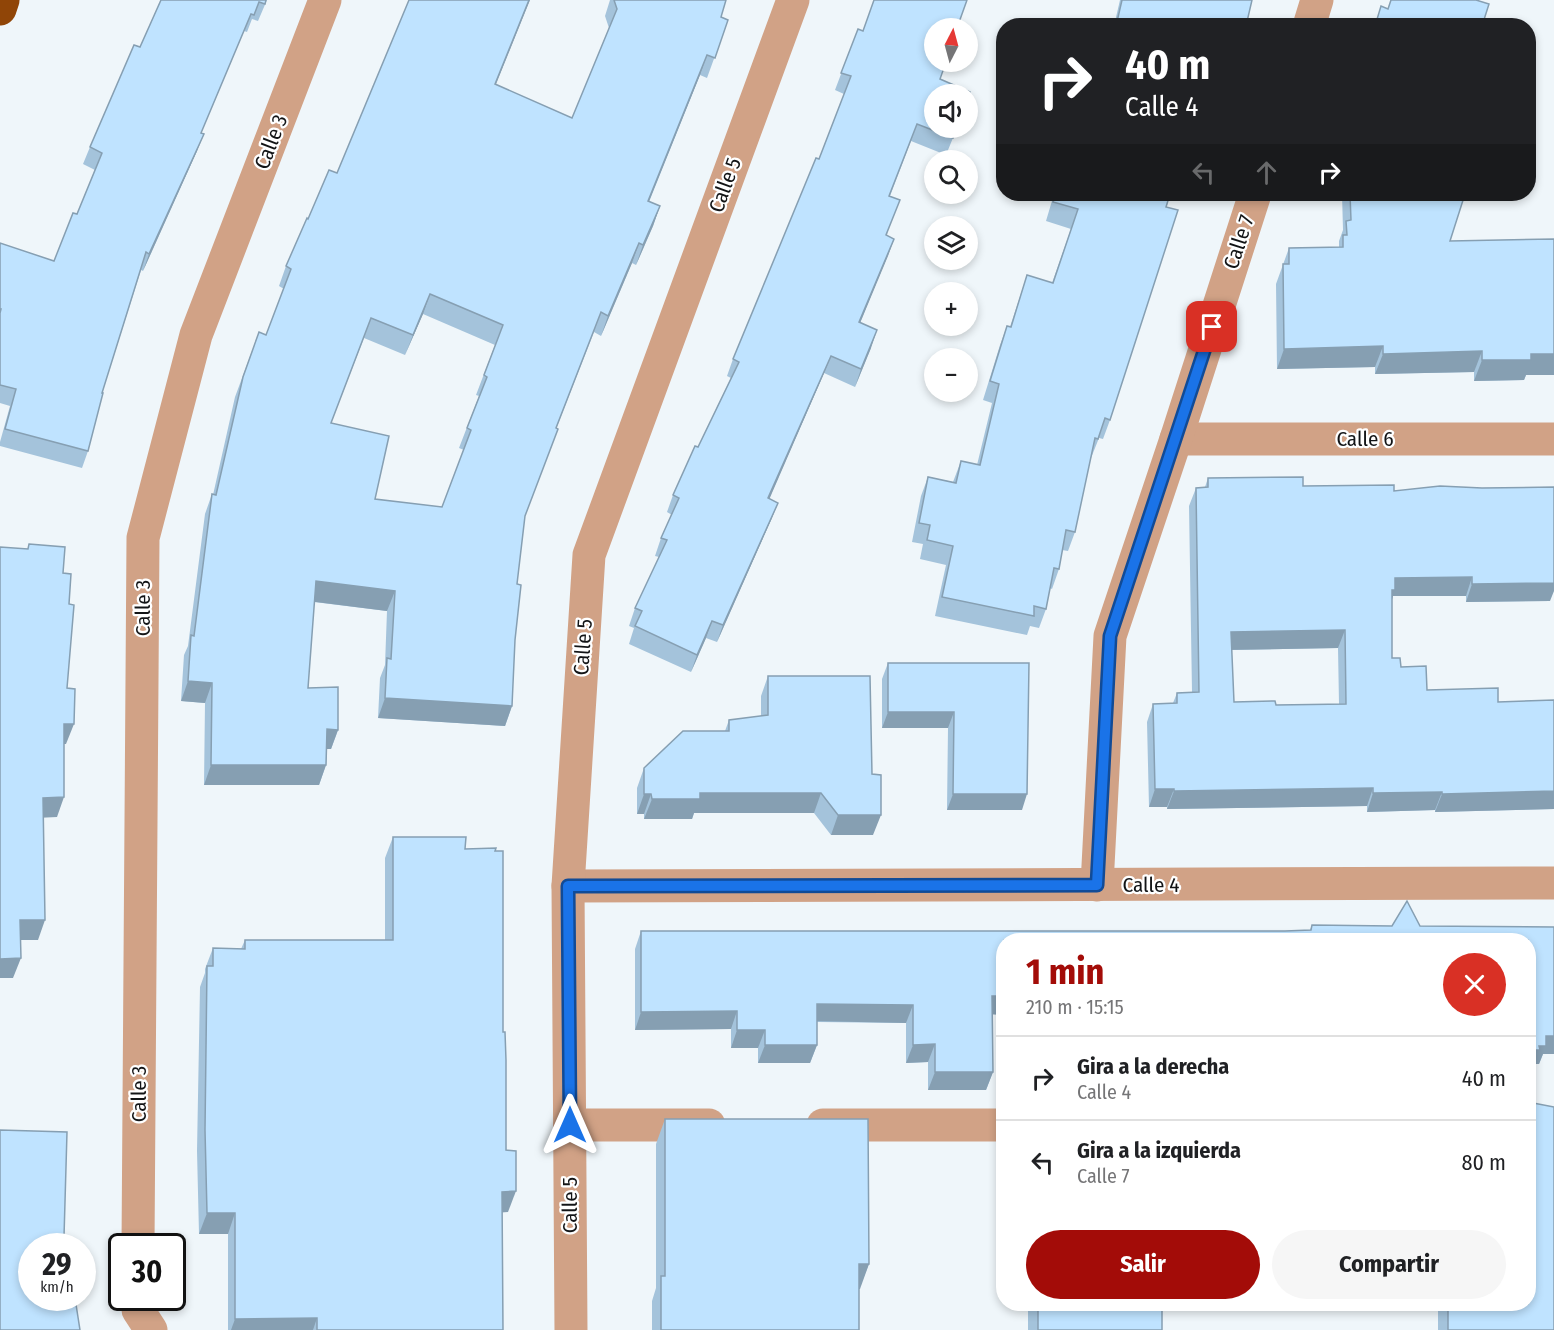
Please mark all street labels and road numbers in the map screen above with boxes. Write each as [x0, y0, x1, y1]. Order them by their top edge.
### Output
street label: Calle 3 [249, 111, 293, 173]
street label: Calle 5 [703, 154, 747, 216]
street label: Calle 7 [1218, 212, 1260, 272]
street label: Calle 6 [1336, 426, 1394, 452]
street label: Calle 3 [130, 580, 156, 636]
street label: Calle 5 [568, 618, 598, 676]
street label: Calle 4 [1123, 872, 1180, 898]
street label: Calle 3 [126, 1066, 152, 1122]
street label: Calle 5 [557, 1177, 583, 1233]

